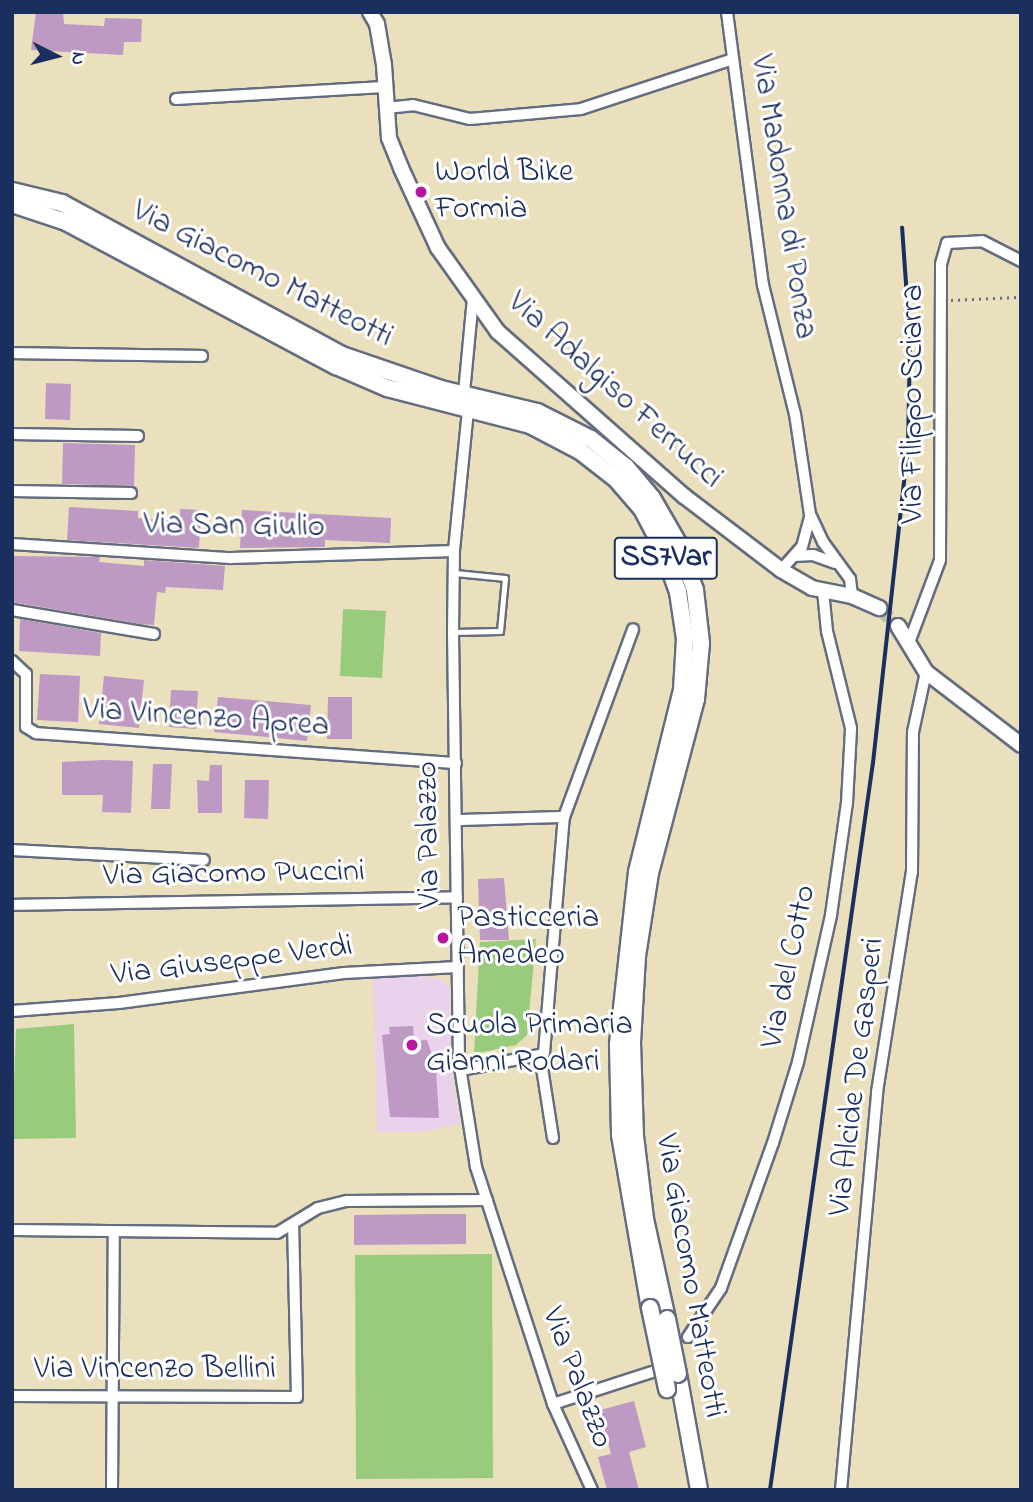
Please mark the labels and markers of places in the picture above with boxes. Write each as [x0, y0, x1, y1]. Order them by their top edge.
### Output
place label: World Bike Formia [435, 155, 573, 230]
marker: World Bike Formia [413, 184, 429, 200]
place label: Pasticceria Amedeo [457, 901, 599, 976]
marker: Pasticceria Amedeo [435, 930, 451, 946]
place label: Scuola Primaria Gianni Rodari [426, 1008, 633, 1083]
marker: Scuola Primaria Gianni Rodari [404, 1037, 420, 1053]

